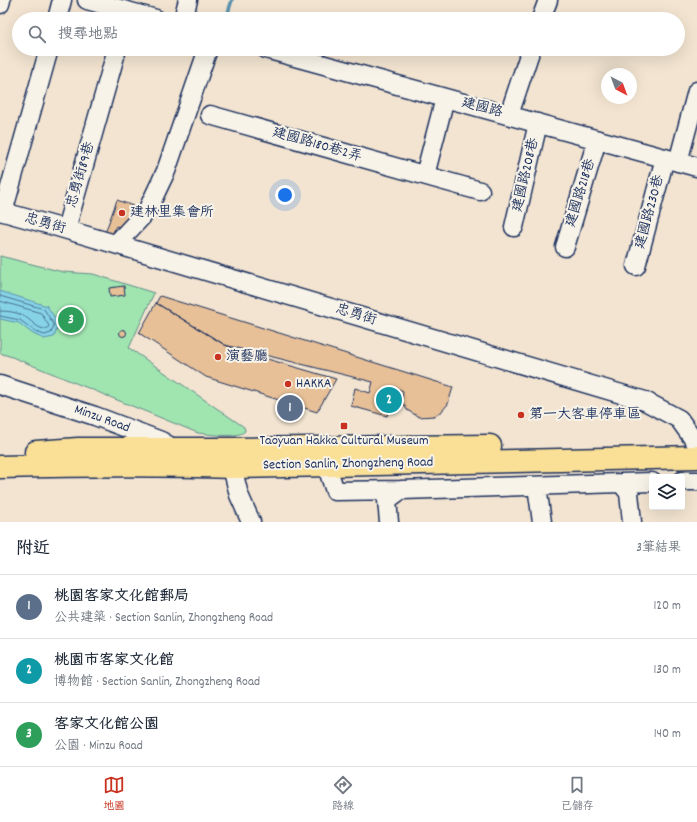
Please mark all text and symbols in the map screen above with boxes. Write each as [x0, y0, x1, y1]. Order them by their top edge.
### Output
search box [12, 12, 685, 56]
icon: search [26, 23, 48, 45]
text: 搜尋地點 [58, 24, 118, 46]
north arrow [601, 68, 637, 104]
street label: 建國路 [459, 93, 505, 123]
street label: 建國路180巷2弄 [270, 123, 364, 167]
street label: 建國路208巷 [508, 135, 544, 214]
street label: 忠勇街89巷 [62, 139, 100, 210]
street label: 建國路218巷 [561, 155, 601, 230]
street label: 建國路230巷 [631, 172, 670, 251]
your location [275, 185, 295, 205]
place label: 建林里集會所 [130, 203, 214, 223]
marker: 建林里集會所 [117, 208, 127, 218]
street label: 忠勇街 [22, 209, 68, 239]
street label: 忠勇街 [333, 299, 379, 331]
pin: 3 [58, 305, 84, 335]
place label: 演藝廳 [226, 347, 268, 367]
marker: 演藝廳 [213, 352, 223, 362]
place label: HAKKA [296, 374, 332, 394]
marker: HAKKA [283, 379, 293, 389]
pin: 2 [376, 385, 402, 415]
pin: 1 [277, 393, 303, 423]
street label: Minzu Road [71, 400, 133, 438]
place label: 第一大客車停車區 [529, 405, 641, 425]
marker: 第一大客車停車區 [516, 410, 526, 420]
marker: Taoyuan Hakka Cultural Museum [339, 421, 349, 431]
place label: Taoyuan Hakka Cultural Museum [259, 431, 429, 451]
street label: Section Sanlin, Zhongzheng Road [263, 453, 433, 475]
map controls [649, 474, 685, 510]
button: layers [649, 474, 685, 510]
text: 附近 [16, 538, 50, 562]
text: 3筆結果 [636, 539, 681, 558]
text: 桃園客家文化館郵局 [54, 586, 189, 608]
text: 1 [28, 597, 30, 616]
text: 120 m [653, 597, 681, 616]
text: 公共建築 · Section Sanlin, Zhongzheng Road [54, 609, 273, 628]
text: 桃園市客家文化館 [54, 650, 174, 672]
text: 2 [26, 661, 32, 680]
text: 130 m [653, 661, 681, 680]
text: 博物館 · Section Sanlin, Zhongzheng Road [54, 673, 260, 692]
text: 客家文化館公園 [54, 714, 159, 736]
text: 3 [26, 725, 32, 744]
text: 140 m [654, 725, 681, 744]
text: 公園 · Minzu Road [54, 737, 143, 756]
tab: 地圖 [103, 774, 125, 815]
tab: 路線 [332, 774, 354, 815]
tab: 已儲存 [561, 774, 594, 815]

